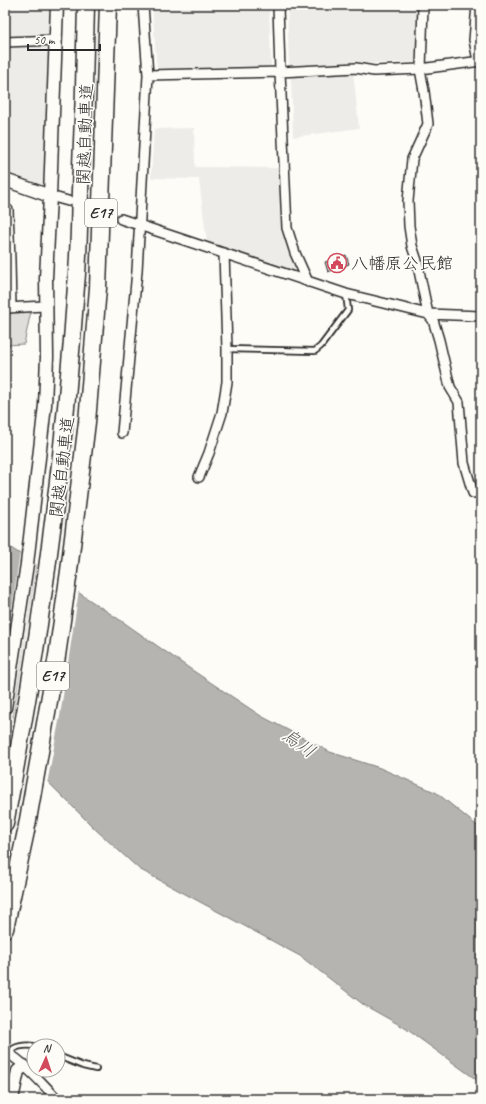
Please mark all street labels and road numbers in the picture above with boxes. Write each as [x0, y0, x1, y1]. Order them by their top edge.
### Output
street label: 関越自動車道 [73, 83, 97, 185]
road number: E17 [85, 199, 117, 227]
street label: 関越自動車道 [45, 415, 79, 519]
road number: E17 [37, 662, 69, 690]

